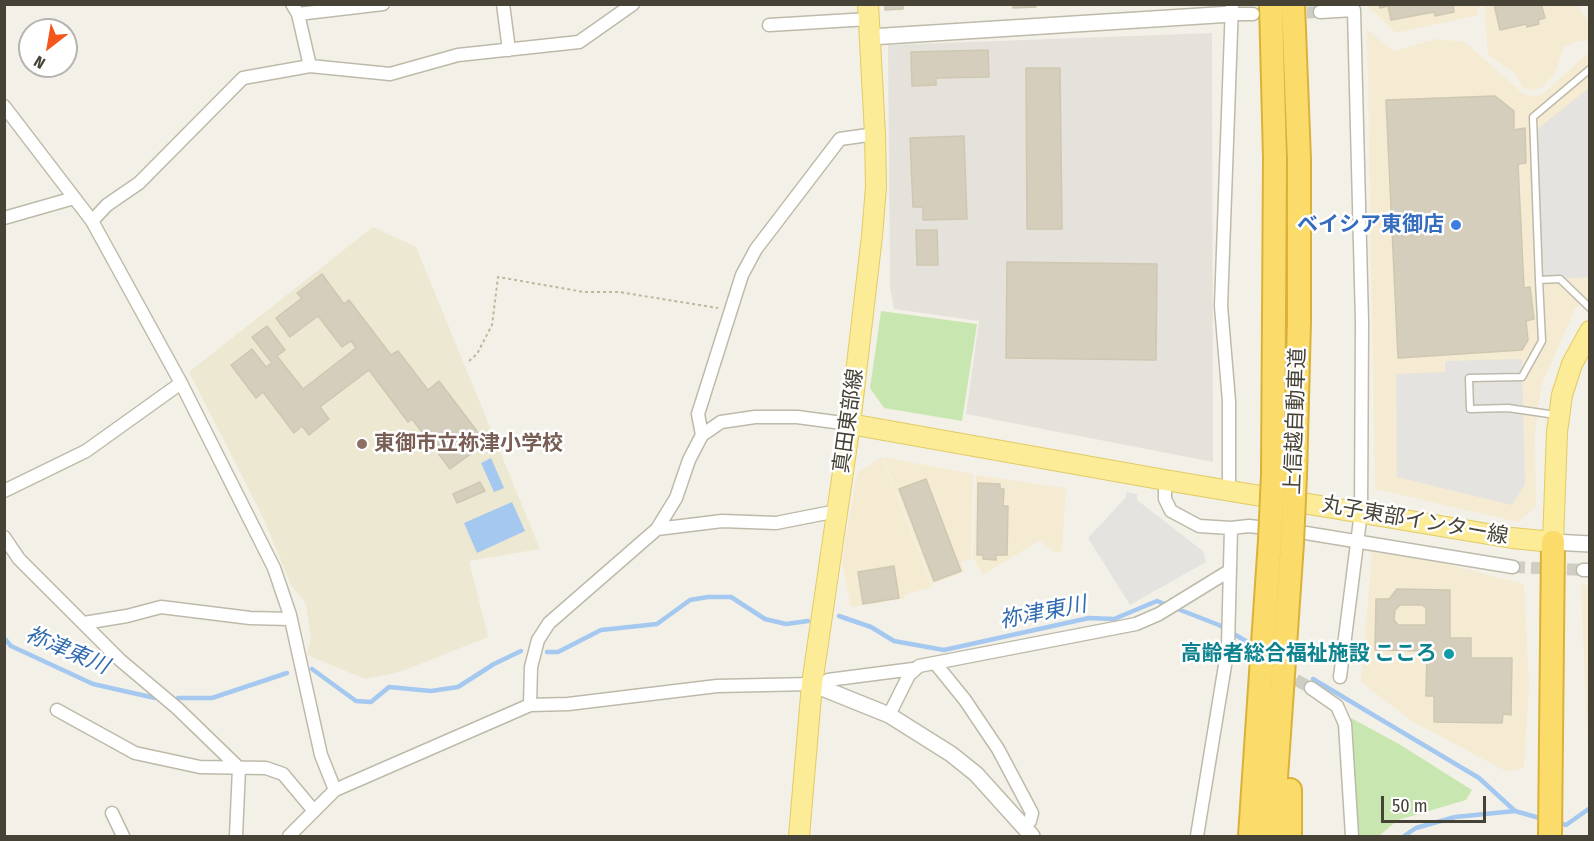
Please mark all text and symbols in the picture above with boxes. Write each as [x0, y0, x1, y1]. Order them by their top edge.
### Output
north arrow [18, 18, 78, 78]
text: N [30, 52, 49, 73]
place label: ベイシア東御店 [1297, 212, 1444, 238]
marker: ベイシア東御店 [1449, 218, 1463, 232]
street label: 上信越自動車道 [1281, 347, 1311, 495]
street label: 真田東部線 [829, 367, 869, 475]
place label: 東御市立祢津小学校 [374, 431, 563, 457]
marker: 東御市立祢津小学校 [355, 437, 369, 451]
street label: 丸子東部インター線 [1320, 492, 1510, 550]
water label: 祢津東川 [997, 592, 1089, 634]
water label: 祢津東川 [21, 622, 113, 680]
place label: 高齢者総合福祉施設 こころ [1181, 641, 1437, 667]
marker: 高齢者総合福祉施設 こころ [1442, 647, 1456, 661]
scale bar [1384, 784, 1489, 822]
text: 50 m [1392, 795, 1428, 817]

